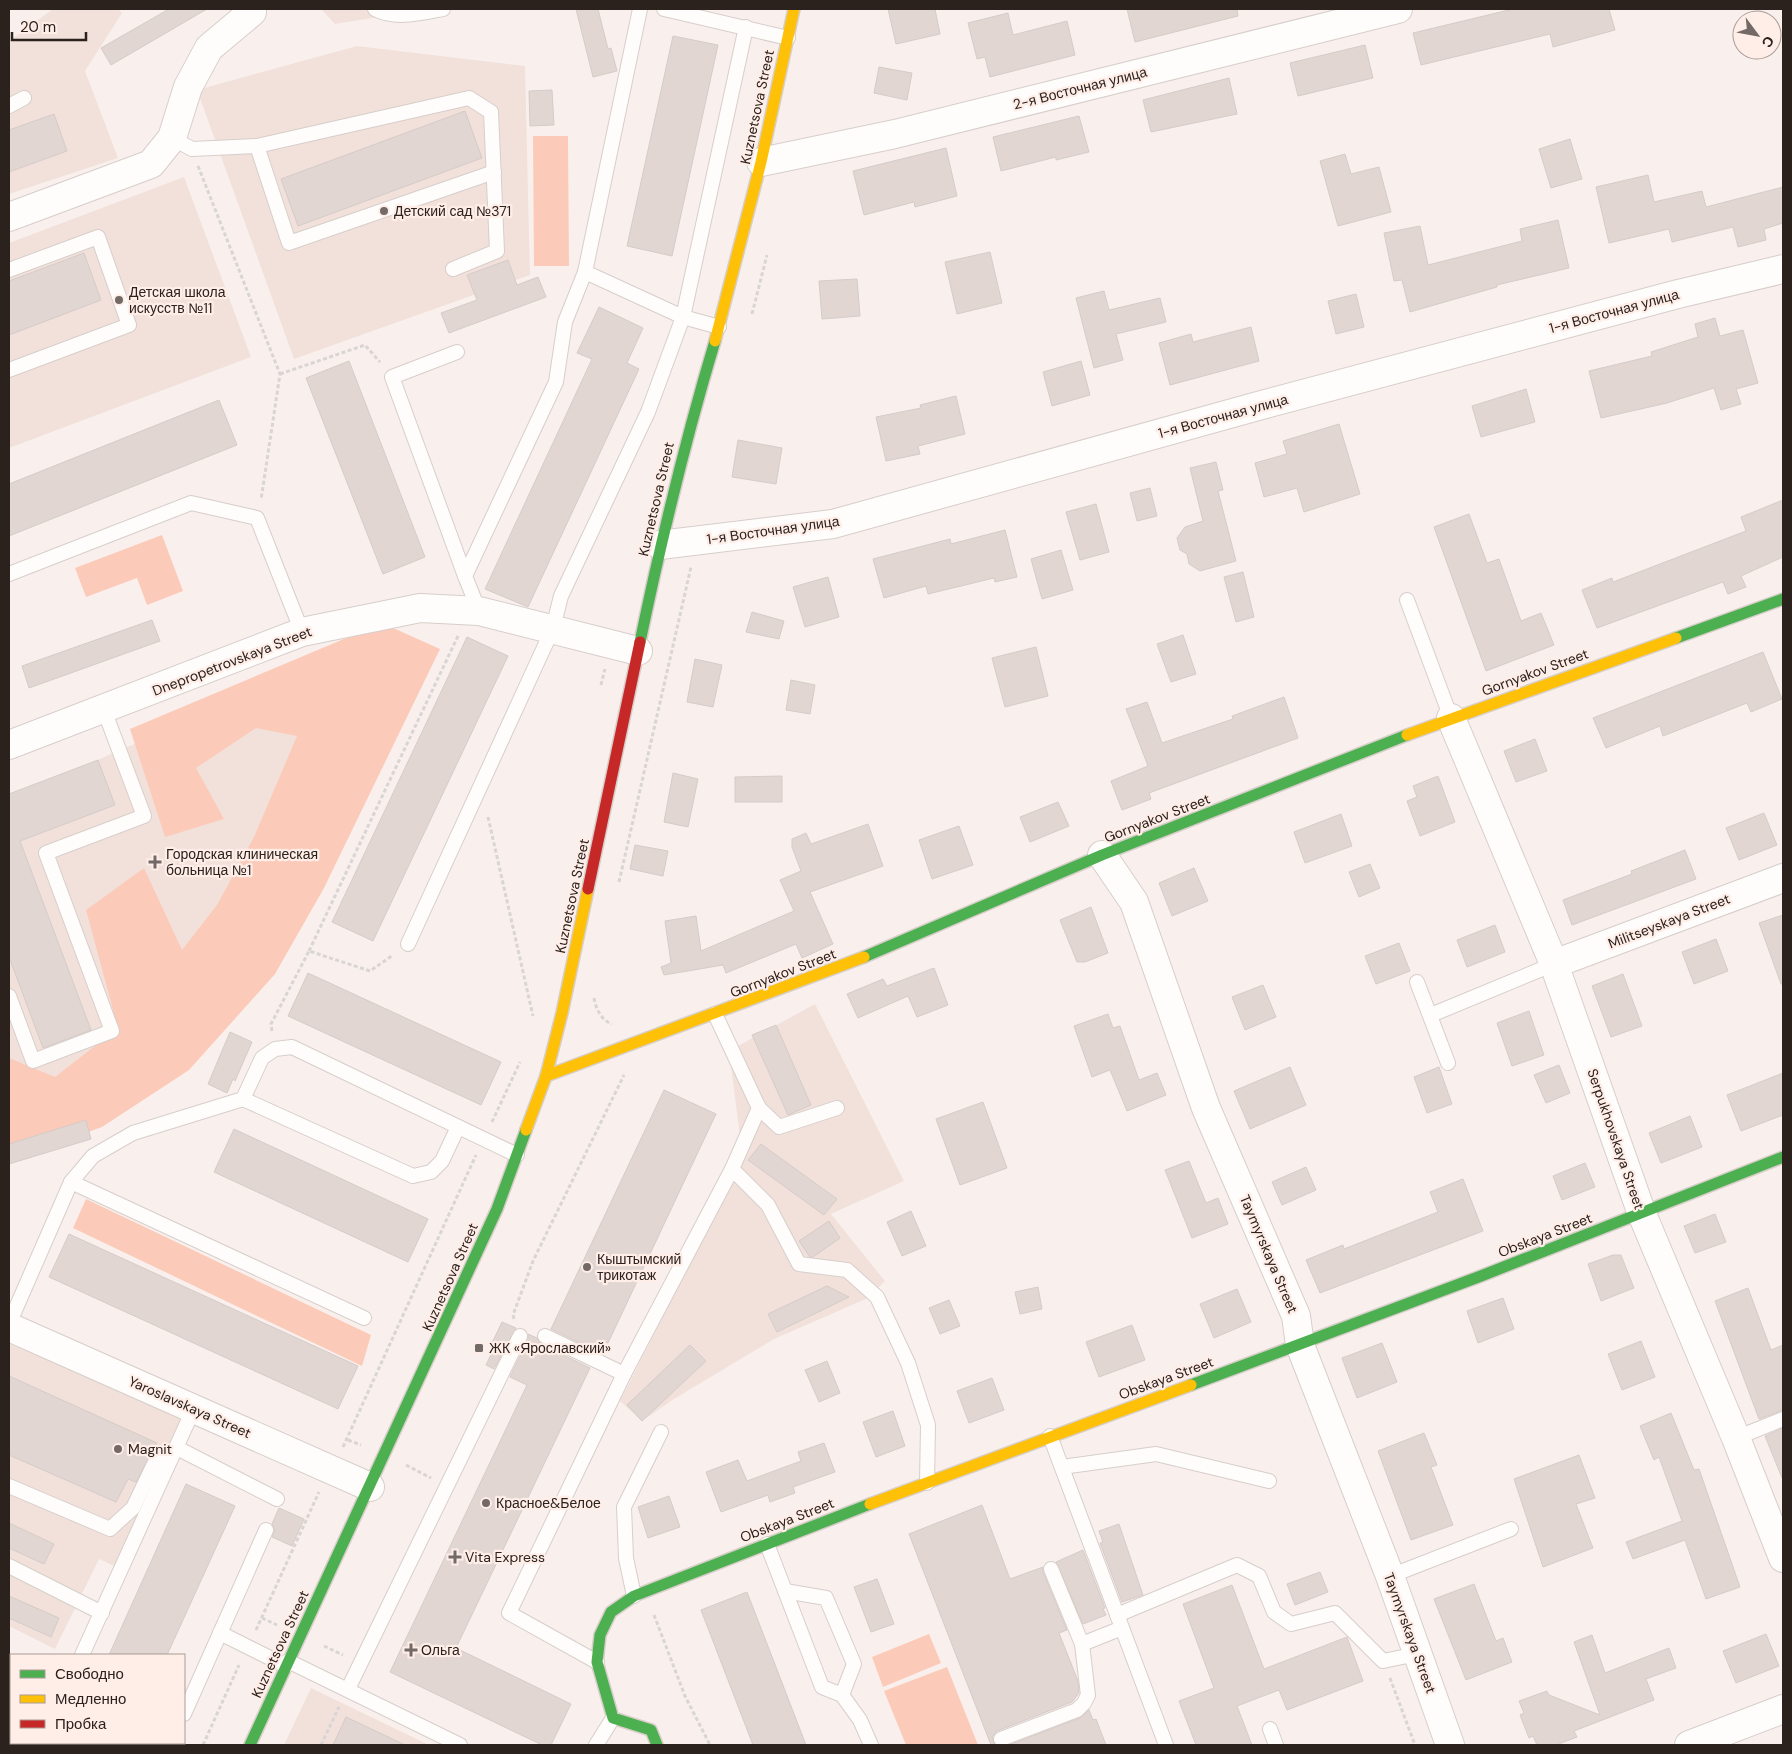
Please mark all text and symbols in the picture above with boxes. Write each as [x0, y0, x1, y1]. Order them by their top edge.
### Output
scale bar [12, 10, 86, 42]
north arrow [1732, 10, 1782, 60]
text: 20 m [20, 17, 56, 37]
text: С [1758, 33, 1778, 51]
street label: Kuznetsova Street [736, 48, 778, 166]
street label: 2-я Восточная улица [1011, 63, 1149, 113]
place label: Детский сад №371 [394, 202, 511, 220]
marker: Детский сад №371 [378, 205, 390, 217]
place label: Детская школа искусств №11 [129, 283, 226, 317]
street label: 1-я Восточная улица [1547, 285, 1681, 337]
marker: Детская школа искусств №11 [113, 294, 125, 306]
street label: 1-я Восточная улица [1156, 390, 1290, 442]
street label: Kuznetsova Street [634, 440, 678, 558]
street label: 1-я Восточная улица [706, 512, 841, 548]
street label: Dnepropetrovskaya Street [150, 622, 314, 700]
street label: Gornyakov Street [1479, 644, 1591, 700]
street label: Gornyakov Street [1101, 789, 1213, 847]
street label: Kuznetsova Street [551, 837, 593, 955]
place label: Городская клиническая больница №1 [166, 845, 318, 879]
marker: Городская клиническая больница №1 [148, 855, 162, 869]
street label: Militseyskaya Street [1606, 889, 1732, 953]
street label: Gornyakov Street [727, 944, 839, 1002]
street label: Serpukhovskaya Street [1583, 1066, 1649, 1212]
street label: Taymyrskaya Street [1236, 1192, 1302, 1316]
street label: Obskaya Street [1495, 1209, 1595, 1261]
street label: Kuznetsova Street [418, 1220, 482, 1334]
place label: Кыштымский трикотаж [597, 1250, 681, 1284]
marker: Кыштымский трикотаж [581, 1261, 593, 1273]
place label: ЖК «Ярославский» [489, 1339, 611, 1357]
marker: ЖК «Ярославский» [473, 1342, 485, 1354]
street label: Obskaya Street [1116, 1353, 1216, 1403]
street label: Yaroslavskaya Street [126, 1372, 254, 1442]
place label: Magnit [128, 1440, 172, 1458]
marker: Magnit [112, 1443, 124, 1455]
place label: Красное&Белое [496, 1494, 601, 1512]
street label: Obskaya Street [737, 1494, 837, 1546]
marker: Красное&Белое [480, 1497, 492, 1509]
place label: Vita Express [465, 1548, 545, 1566]
marker: Vita Express [449, 1551, 461, 1563]
street label: Taymyrskaya Street [1380, 1570, 1440, 1696]
street label: Kuznetsova Street [247, 1587, 313, 1701]
place label: Ольга [421, 1641, 460, 1659]
marker: Ольга [405, 1644, 417, 1656]
legend [10, 1654, 185, 1744]
text: Свободно [55, 1664, 124, 1684]
text: Медленно [55, 1689, 126, 1709]
text: Пробка [55, 1714, 107, 1734]

